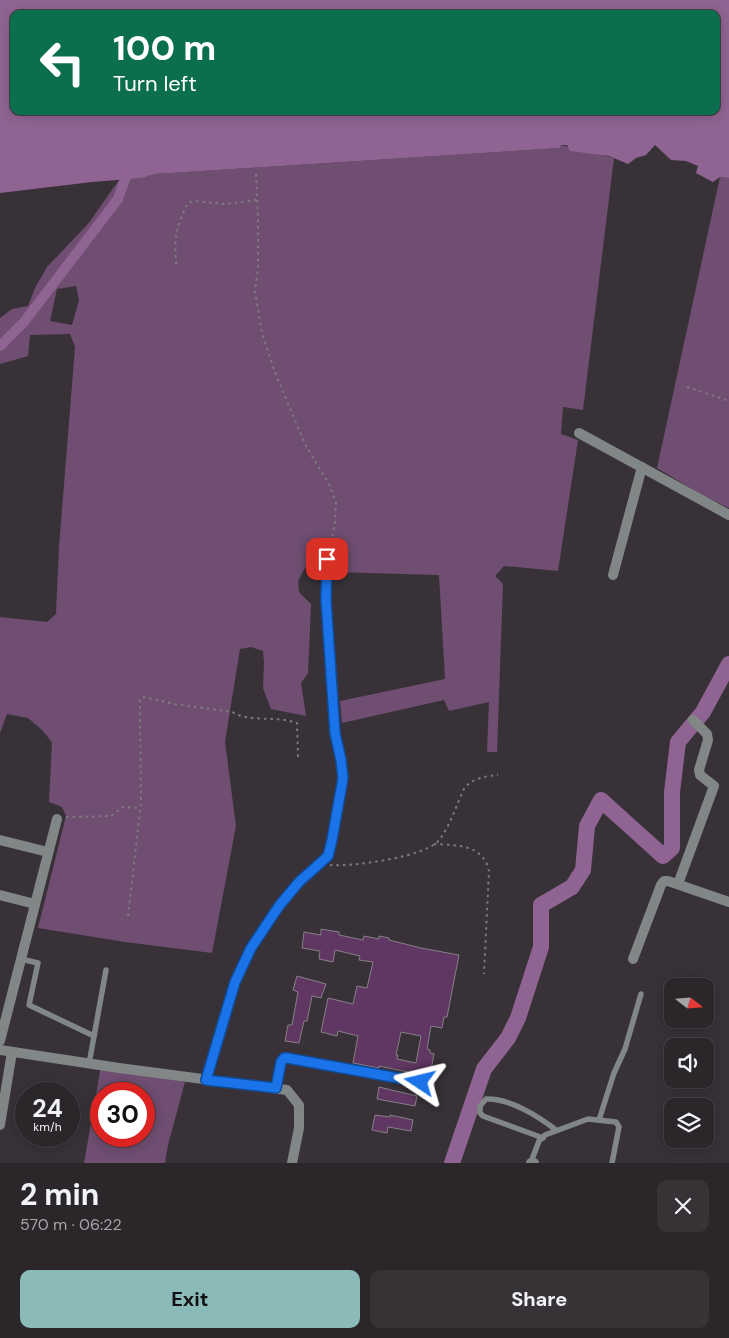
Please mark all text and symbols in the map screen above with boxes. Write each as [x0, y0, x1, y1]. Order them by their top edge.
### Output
text: 100 m [113, 25, 216, 71]
icon: left [30, 30, 95, 95]
text: Turn left [113, 69, 197, 98]
pin [306, 538, 348, 580]
icon: arrive [313, 545, 341, 573]
north arrow [664, 978, 714, 1028]
map controls [664, 978, 714, 1148]
button: sound [664, 1038, 714, 1088]
position arrow [393, 1055, 445, 1107]
speed limit sign: 30 [90, 1082, 155, 1147]
text: 24 [32, 1092, 63, 1125]
button: layers [664, 1098, 714, 1148]
text: km/h [33, 1119, 62, 1135]
text: 2 min [20, 1175, 99, 1214]
button: close [657, 1180, 709, 1232]
text: 570 m · 06:22 [20, 1214, 122, 1235]
button: Exit [20, 1270, 360, 1328]
button: Share [370, 1270, 709, 1328]

